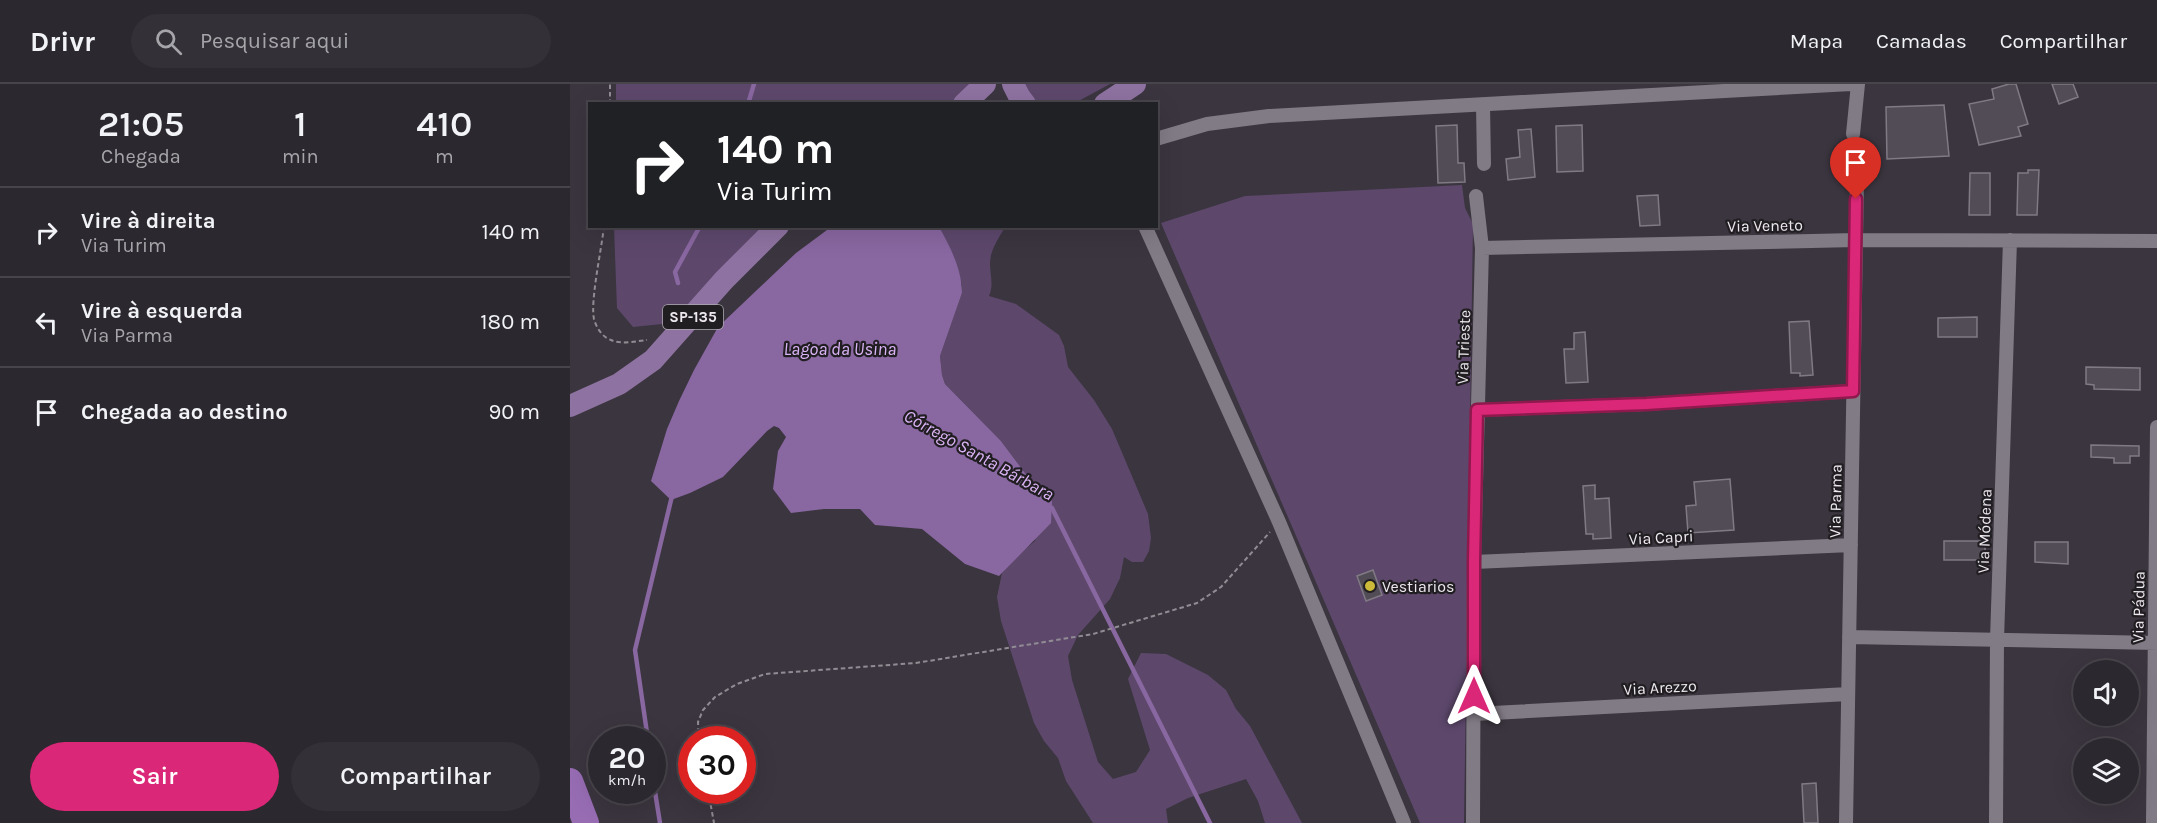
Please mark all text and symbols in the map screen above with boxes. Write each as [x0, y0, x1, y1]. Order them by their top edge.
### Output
search box [131, 14, 551, 68]
text: Drivr [30, 25, 95, 58]
icon: search [152, 25, 185, 58]
text: Pesquisar aqui [200, 28, 349, 54]
text: Mapa [1790, 29, 1843, 53]
text: Camadas [1876, 29, 1967, 53]
text: Compartilhar [2000, 29, 2127, 53]
text: 21:05 [98, 103, 184, 145]
text: 1 [294, 103, 307, 145]
text: 410 [416, 103, 472, 145]
text: 140 m [717, 124, 834, 174]
icon: right [618, 126, 696, 204]
pin [1830, 137, 1881, 199]
text: Chegada [101, 145, 181, 168]
text: min [282, 145, 319, 168]
text: m [435, 145, 454, 168]
icon: arrive [1839, 146, 1872, 179]
text: Via Turim [717, 175, 833, 207]
text: Vire à direita [81, 208, 216, 234]
street label: Via Veneto [1727, 215, 1803, 236]
icon: right [30, 216, 63, 249]
text: 140 m [482, 219, 540, 245]
text: Via Turim [81, 234, 167, 257]
text: Vire à esquerda [81, 298, 243, 324]
road number: SP-135 [663, 305, 723, 329]
icon: left [30, 306, 63, 339]
text: 180 m [480, 309, 540, 335]
street label: Via Trieste [1453, 309, 1474, 385]
text: Via Parma [81, 324, 173, 347]
water label: Lagoa da Usina [784, 338, 896, 360]
icon: arrive [30, 396, 63, 429]
text: Chegada ao destino [81, 399, 288, 425]
text: 90 m [488, 399, 540, 425]
water label: Córrego Santa Bárbara [900, 405, 1058, 505]
street label: Via Parma [1825, 464, 1846, 538]
street label: Via Módena [1974, 488, 1995, 574]
street label: Via Capri [1628, 526, 1694, 549]
street label: Via Pádua [2128, 571, 2149, 643]
place label: Vestiarios [1382, 577, 1454, 596]
marker: Vestiarios [1363, 579, 1377, 593]
map controls [2073, 660, 2139, 804]
button: sound [2073, 660, 2139, 726]
position arrow [1442, 664, 1506, 728]
street label: Via Arezzo [1623, 676, 1697, 699]
speed limit sign: 30 [678, 726, 756, 804]
button: layers [2073, 738, 2139, 804]
text: 20 [608, 740, 646, 776]
button: Sair [30, 742, 279, 811]
button: Compartilhar [291, 742, 540, 811]
text: km/h [608, 771, 646, 789]

